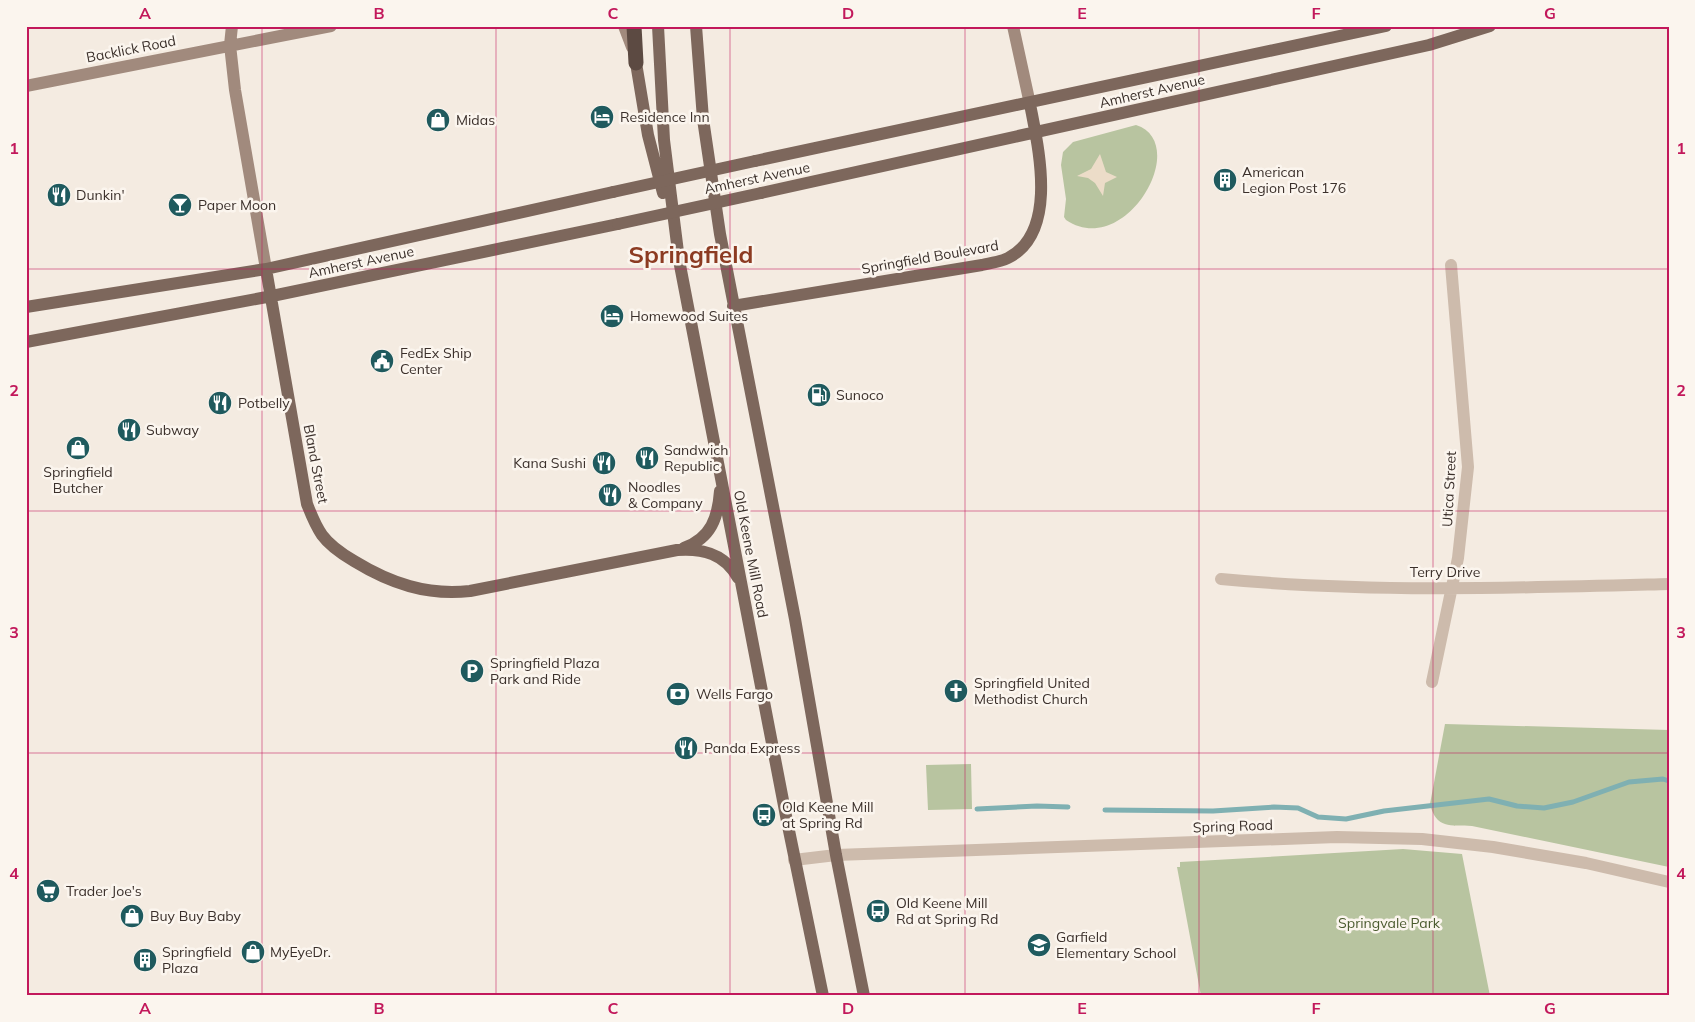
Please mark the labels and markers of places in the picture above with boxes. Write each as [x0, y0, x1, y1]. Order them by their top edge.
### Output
hotel icon: Residence Inn [589, 104, 615, 130]
shop icon: Midas [425, 107, 451, 133]
place label: Residence Inn [620, 108, 710, 126]
place label: Midas [456, 111, 495, 129]
place label: American Legion Post 176 [1242, 163, 1346, 197]
building icon: American Legion Post 176 [1212, 167, 1238, 193]
restaurant icon: Dunkin' [46, 182, 72, 208]
place label: Dunkin' [76, 186, 125, 204]
bar icon: Paper Moon [167, 192, 193, 218]
place label: Paper Moon [198, 196, 276, 214]
hotel icon: Homewood Suites [599, 303, 625, 329]
place label: Homewood Suites [630, 307, 748, 325]
place label: FedEx Ship Center [400, 344, 472, 378]
public building icon: FedEx Ship Center [369, 348, 395, 374]
fuel station icon: Sunoco [806, 382, 832, 408]
place label: Sunoco [836, 386, 884, 404]
restaurant icon: Potbelly [207, 390, 233, 416]
place label: Potbelly [238, 394, 290, 412]
restaurant icon: Subway [116, 417, 142, 443]
place label: Subway [146, 421, 199, 439]
shop icon: Springfield Butcher [65, 435, 91, 461]
place label: Sandwich Republic [664, 441, 728, 475]
restaurant icon: Sandwich Republic [634, 445, 660, 471]
restaurant icon: Kana Sushi [591, 450, 617, 476]
place label: Kana Sushi [513, 454, 586, 472]
place label: Springfield Butcher [43, 463, 113, 497]
place label: Noodles & Company [628, 478, 703, 512]
restaurant icon: Noodles & Company [597, 482, 623, 508]
place label: Springfield Plaza Park and Ride [490, 654, 600, 688]
parking icon: Springfield Plaza Park and Ride [459, 658, 485, 684]
place label: Springfield United Methodist Church [974, 674, 1090, 708]
church icon: Springfield United Methodist Church [943, 678, 969, 704]
bank icon: Wells Fargo [665, 681, 691, 707]
place label: Wells Fargo [696, 685, 773, 703]
restaurant icon: Panda Express [673, 735, 699, 761]
place label: Panda Express [704, 739, 801, 757]
place label: Old Keene Mill at Spring Rd [782, 798, 874, 832]
bus stop icon: Old Keene Mill at Spring Rd [751, 802, 777, 828]
supermarket icon: Trader Joe's [35, 878, 61, 904]
place label: Trader Joe's [66, 882, 142, 900]
place label: Old Keene Mill Rd at Spring Rd [896, 894, 998, 928]
bus stop icon: Old Keene Mill Rd at Spring Rd [865, 898, 891, 924]
shop icon: Buy Buy Baby [119, 903, 145, 929]
place label: Buy Buy Baby [150, 907, 242, 925]
place label: Garfield Elementary School [1056, 928, 1176, 962]
school or university icon: Garfield Elementary School [1026, 932, 1052, 958]
shop icon: MyEyeDr. [240, 939, 266, 965]
place label: Springfield Plaza [162, 943, 232, 977]
place label: MyEyeDr. [270, 943, 331, 961]
building icon: Springfield Plaza [132, 947, 158, 973]

